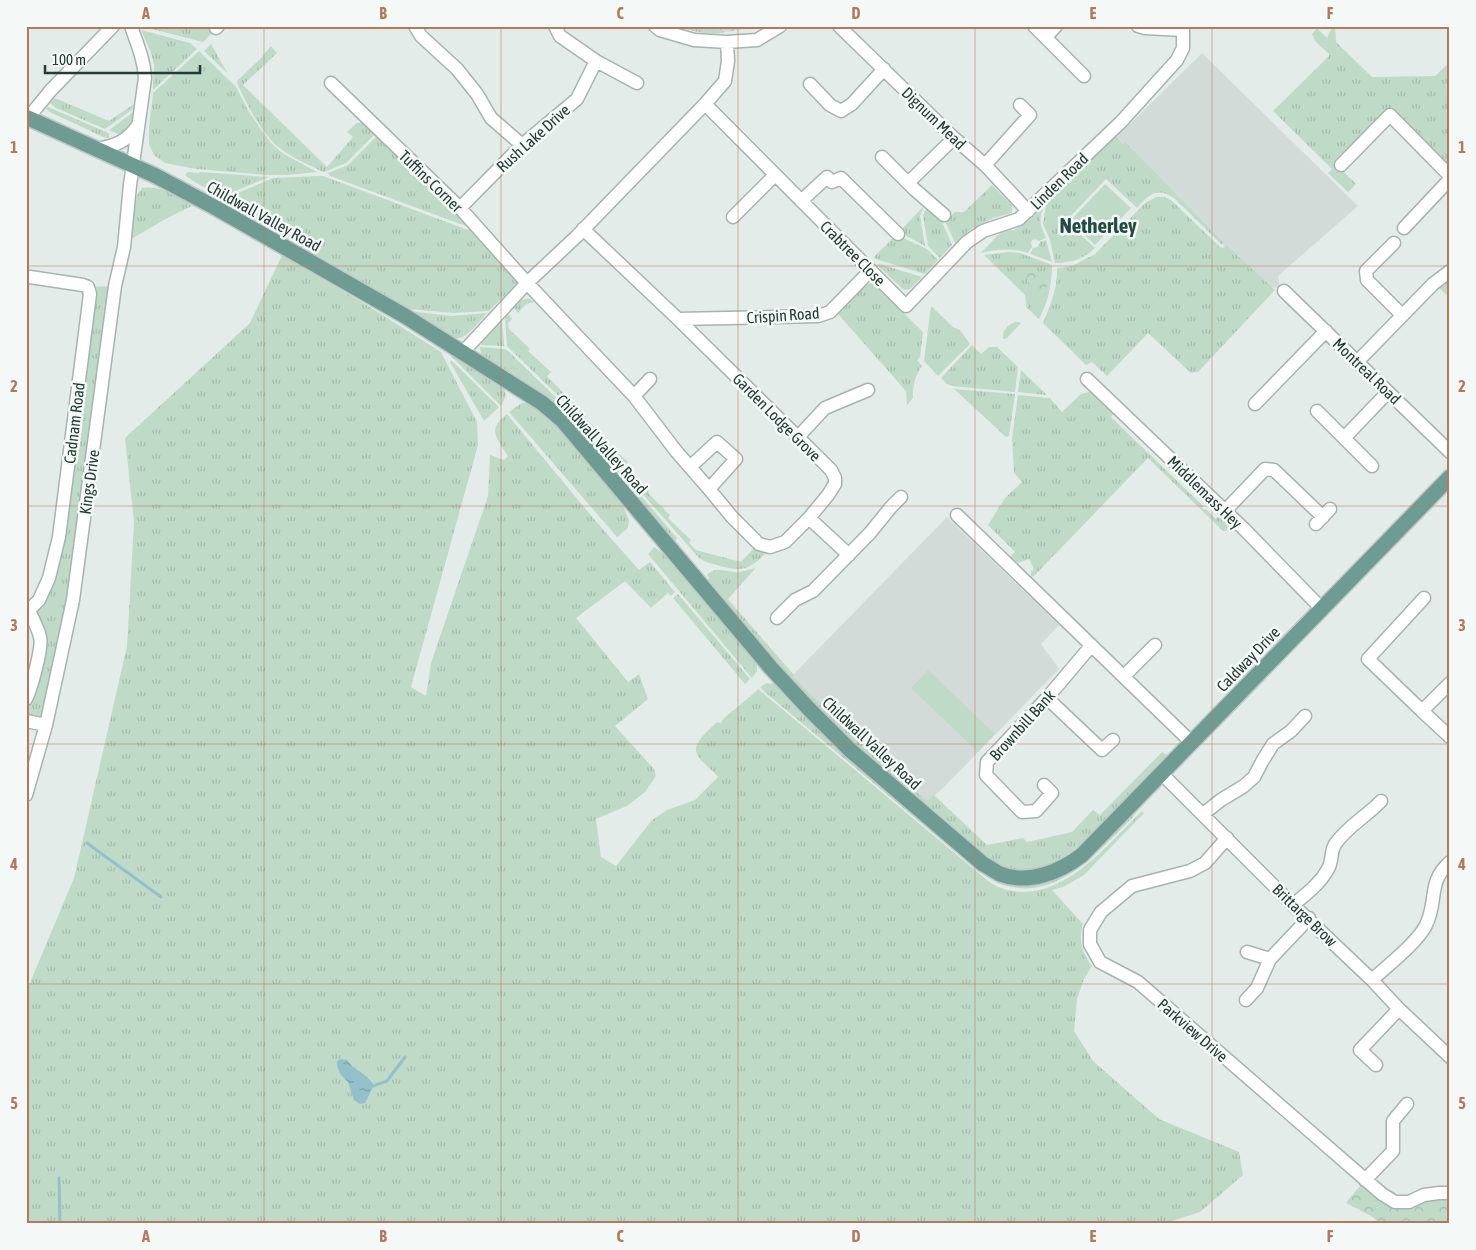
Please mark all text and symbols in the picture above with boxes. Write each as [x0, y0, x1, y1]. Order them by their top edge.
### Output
text: A [141, 4, 150, 22]
text: B [379, 4, 387, 22]
text: C [616, 4, 624, 22]
text: D [852, 4, 861, 22]
text: E [1090, 4, 1097, 22]
text: F [1327, 4, 1334, 22]
scale bar [45, 42, 200, 74]
text: 100 m [52, 51, 86, 68]
street label: Dignum Mead [898, 83, 970, 154]
street label: Rush Lake Drive [493, 100, 573, 176]
text: 1 [10, 138, 18, 156]
text: 1 [1458, 138, 1466, 156]
street label: Tuffins Corner [396, 146, 467, 216]
street label: Linden Road [1026, 149, 1092, 213]
street label: Childwall Valley Road [203, 177, 324, 256]
district label: Netherley [1059, 213, 1137, 237]
street label: Crabtree Close [817, 217, 889, 289]
street label: Crispin Road [746, 303, 820, 328]
street label: Montreal Road [1329, 334, 1405, 408]
street label: Garden Lodge Grove [729, 369, 825, 465]
text: 2 [10, 377, 18, 395]
text: 2 [1458, 377, 1466, 395]
street label: Cadnam Road [60, 381, 88, 465]
street label: Childwall Valley Road [552, 391, 651, 498]
street label: Kings Drive [76, 449, 103, 516]
street label: Middlemass Hey [1163, 452, 1246, 533]
text: 3 [10, 616, 18, 634]
text: 3 [1458, 616, 1466, 634]
street label: Caldway Drive [1213, 623, 1284, 696]
street label: Brownbill Bank [986, 686, 1058, 764]
street label: Childwall Valley Road [819, 693, 925, 794]
text: 4 [9, 855, 18, 873]
text: 4 [1457, 855, 1466, 873]
street label: Brittarge Brow [1269, 880, 1341, 951]
street label: Parkview Drive [1154, 995, 1232, 1065]
text: 5 [10, 1094, 18, 1112]
text: 5 [1458, 1094, 1466, 1112]
text: A [141, 1227, 150, 1245]
text: B [379, 1227, 387, 1245]
text: C [616, 1227, 624, 1245]
text: D [852, 1227, 861, 1245]
text: E [1090, 1227, 1097, 1245]
text: F [1327, 1227, 1334, 1245]

